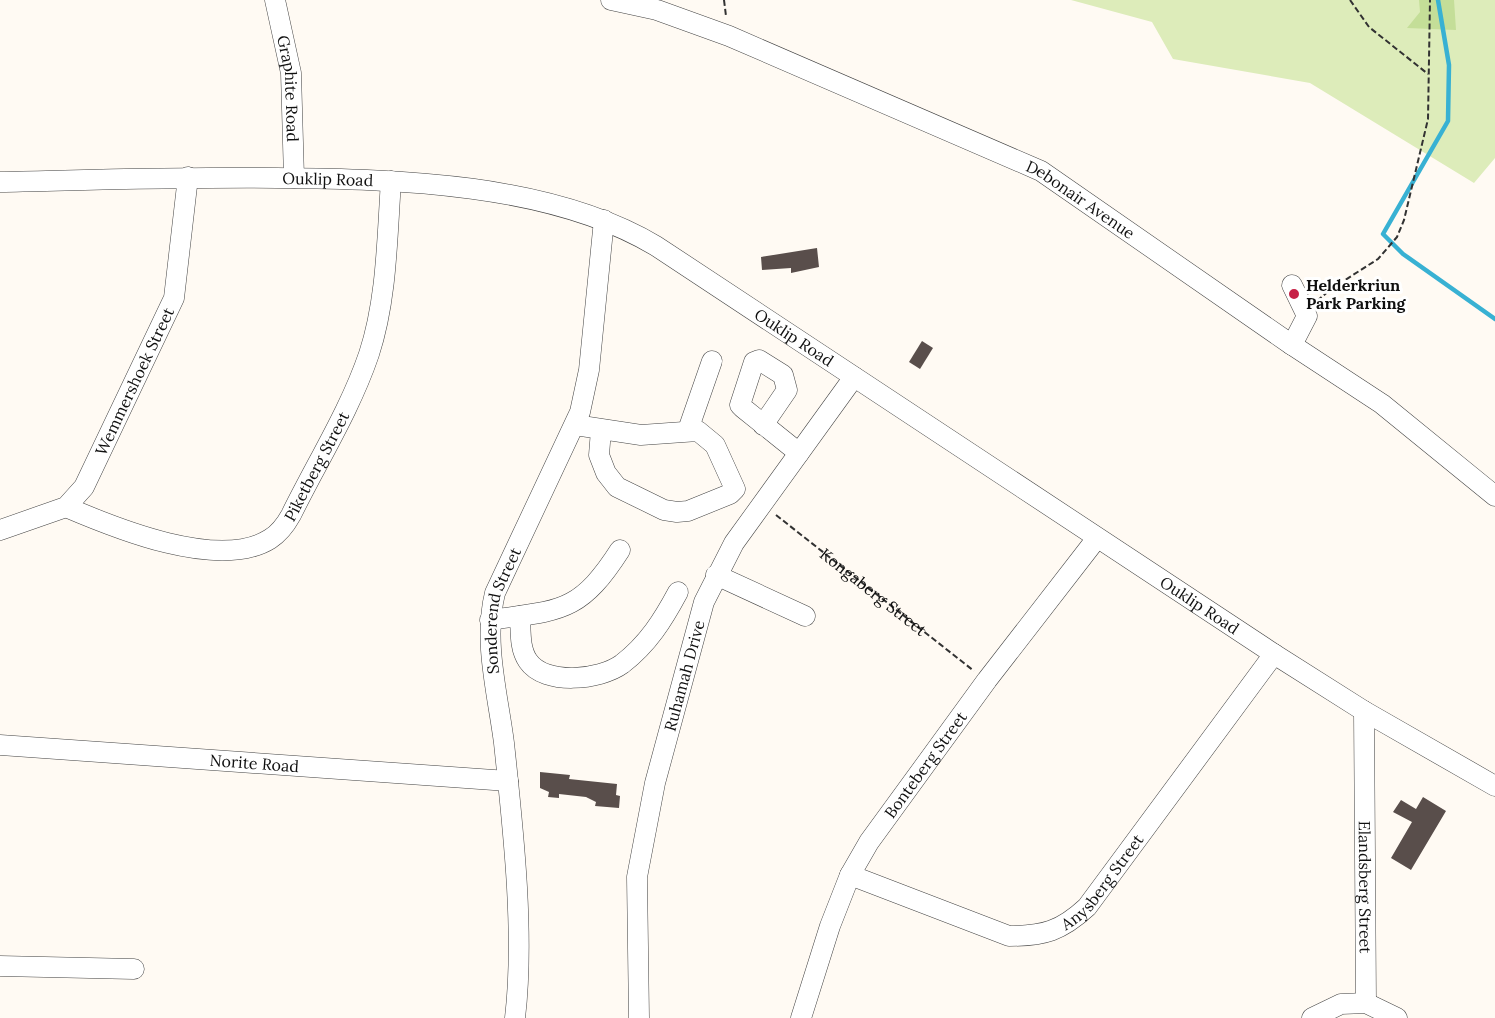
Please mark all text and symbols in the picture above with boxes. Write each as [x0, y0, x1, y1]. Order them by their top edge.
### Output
street label: Graphite Road [273, 33, 303, 143]
street label: Debonair Avenue [1023, 156, 1139, 243]
street label: Ouklip Road [282, 168, 374, 190]
place label: Helderkriun Park Parking [1306, 275, 1407, 313]
marker: Helderkriun Park Parking [1287, 287, 1301, 301]
street label: Wemmershoek Street [91, 303, 178, 458]
street label: Ouklip Road [751, 304, 838, 371]
street label: Piketberg Street [280, 408, 354, 525]
street label: Sonderend Street [480, 543, 525, 675]
street label: Kongaberg Street [816, 544, 931, 640]
street label: Ouklip Road [1156, 572, 1243, 639]
street label: Ruhamah Drive [660, 618, 709, 733]
street label: Bonteberg Street [880, 707, 971, 822]
street label: Norite Road [209, 750, 300, 776]
street label: Elandsberg Street [1355, 821, 1376, 954]
street label: Anysberg Street [1056, 829, 1148, 935]

